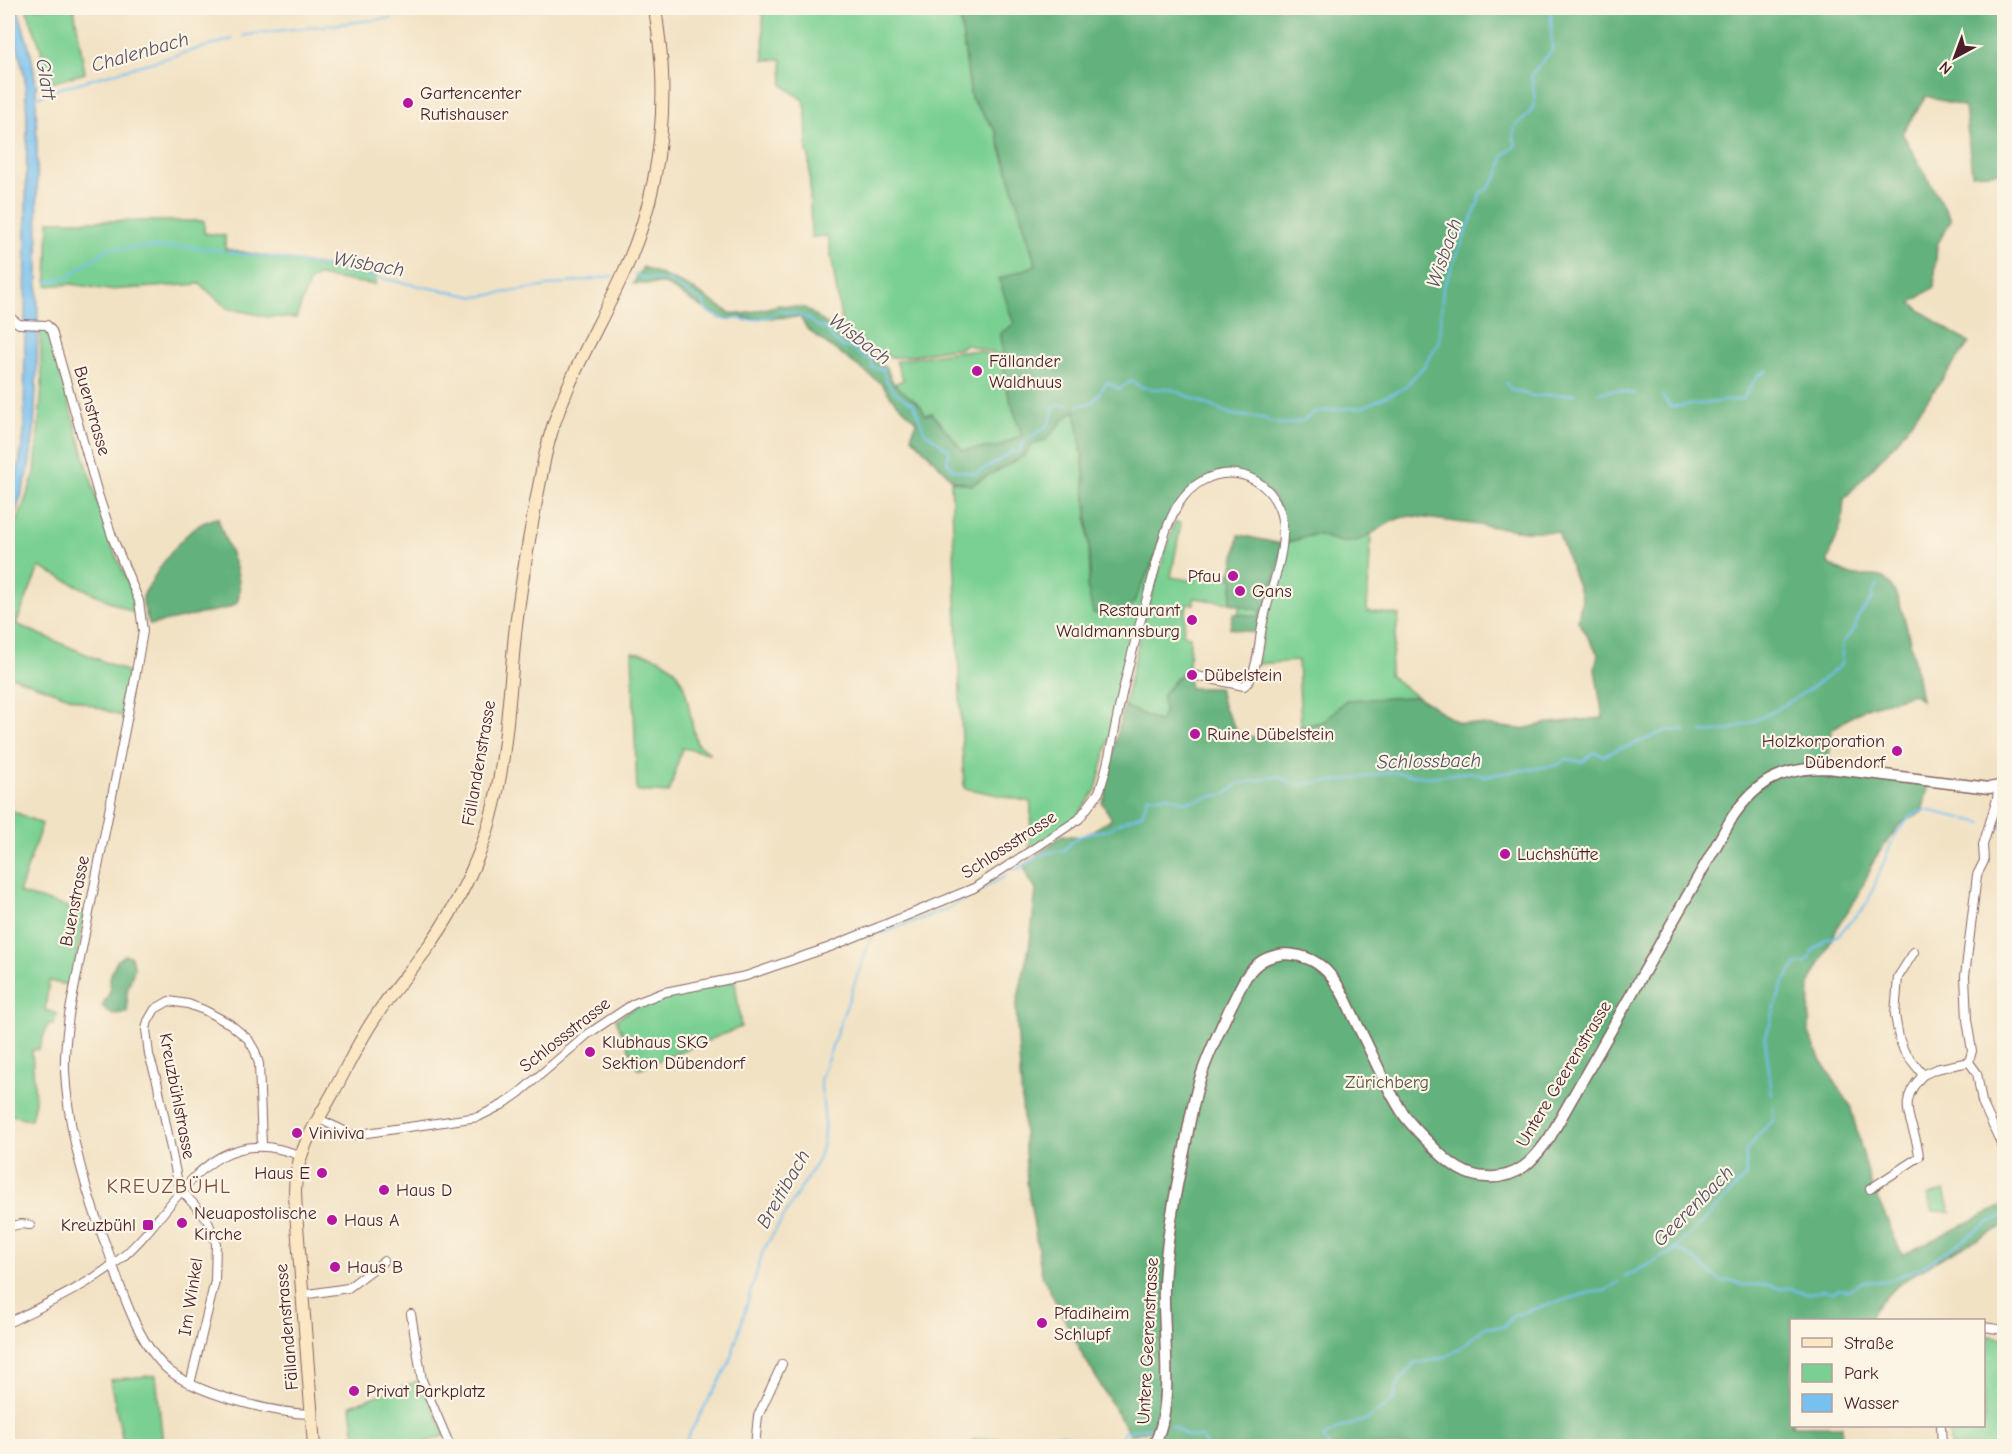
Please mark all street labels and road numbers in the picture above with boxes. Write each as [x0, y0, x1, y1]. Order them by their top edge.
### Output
street label: Buenstrasse [69, 364, 115, 458]
street label: Fällandenstrasse [458, 699, 500, 827]
street label: Schlossstrasse [957, 806, 1061, 884]
street label: Buenstrasse [56, 854, 94, 948]
street label: Schlossstrasse [515, 993, 615, 1077]
street label: Untere Geerenstrasse [1512, 997, 1616, 1151]
street label: Kreuzbühlstrasse [154, 1031, 200, 1161]
street label: Im Winkel [174, 1256, 208, 1338]
street label: Untere Geerenstrasse [1133, 1257, 1163, 1425]
street label: Fällandenstrasse [271, 1263, 303, 1391]

